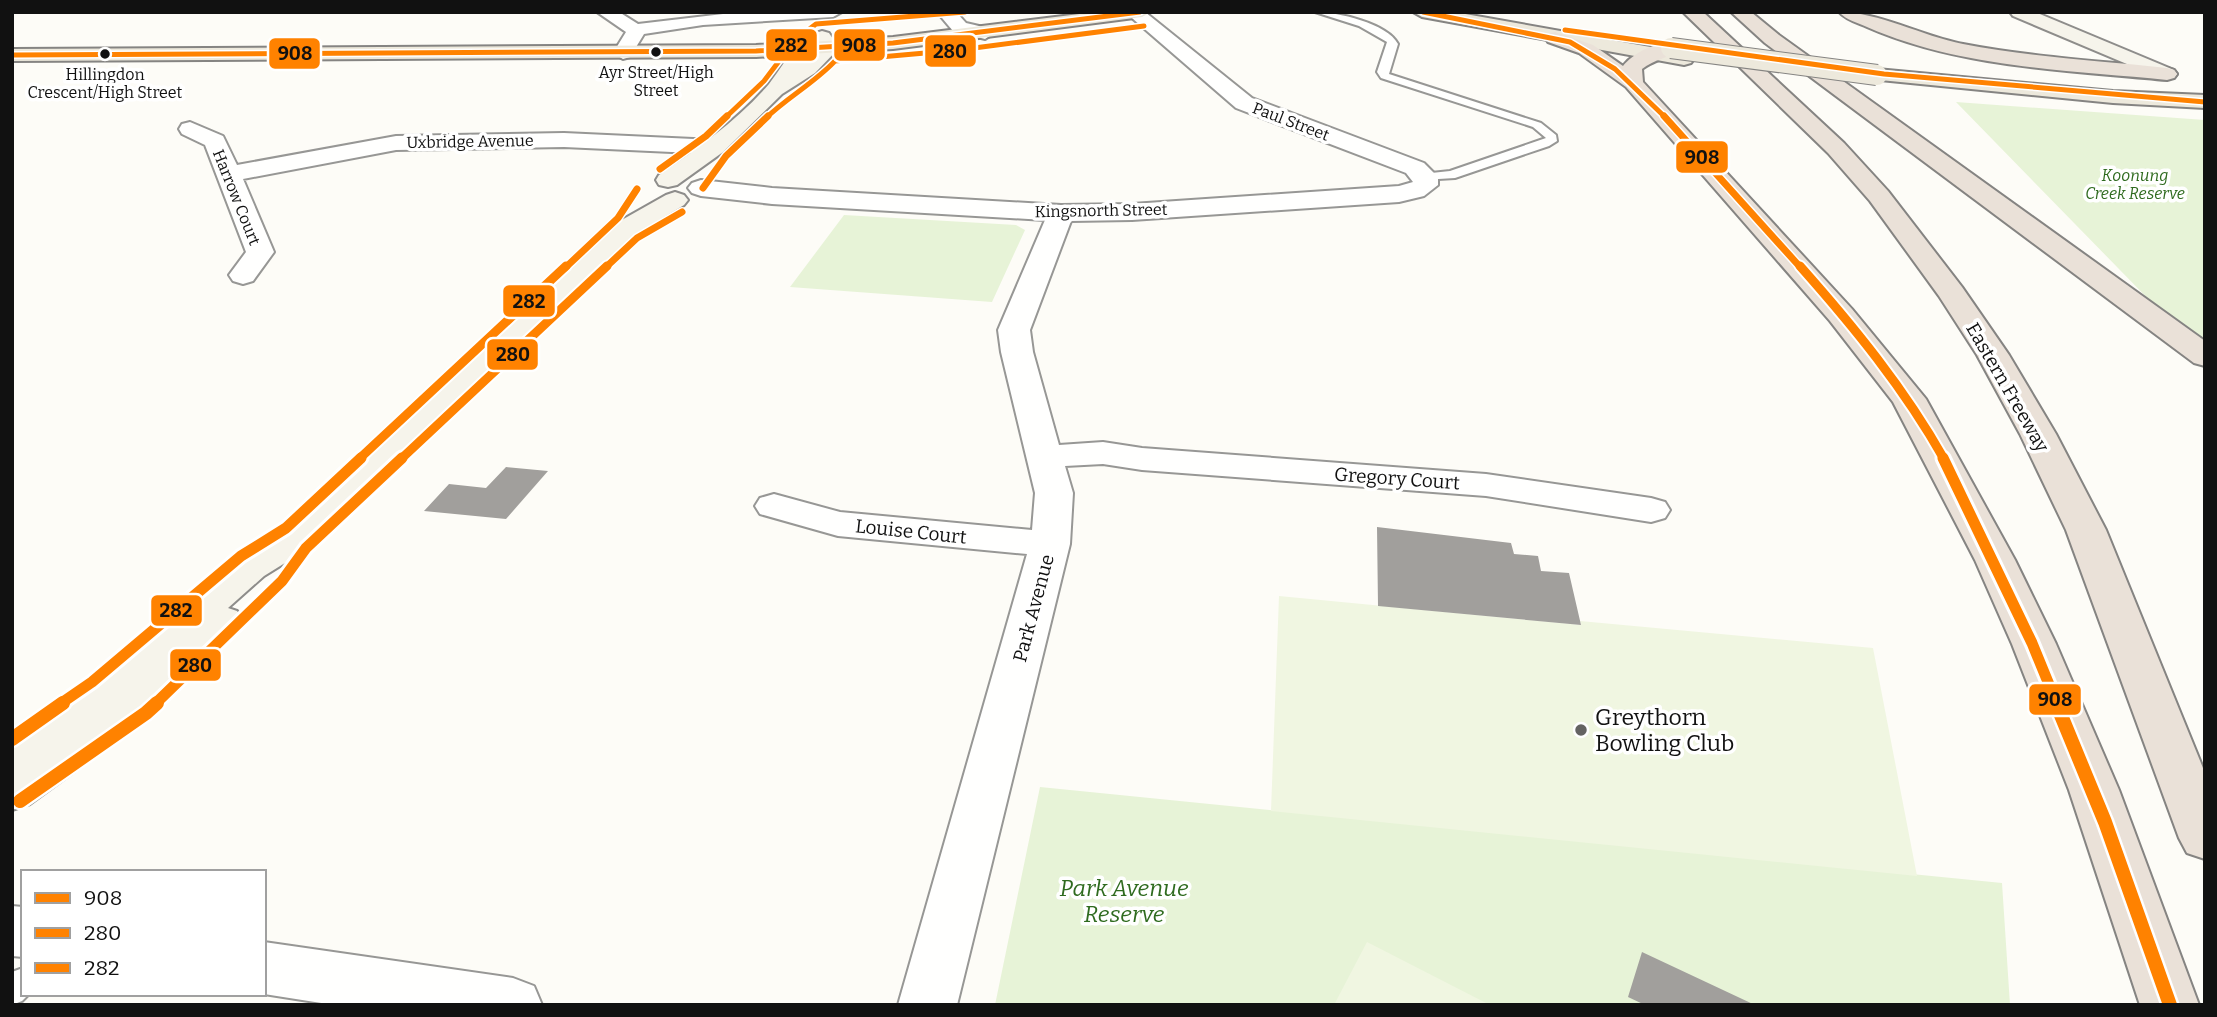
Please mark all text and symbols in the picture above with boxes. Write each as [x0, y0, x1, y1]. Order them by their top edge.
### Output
line badge: 282 [765, 28, 818, 62]
line badge: 908 [833, 28, 886, 62]
text: 282 [775, 34, 808, 57]
text: 908 [842, 34, 876, 57]
line badge: 280 [924, 34, 977, 68]
line badge: 908 [268, 37, 321, 70]
text: 280 [933, 40, 967, 63]
text: 908 [278, 42, 312, 65]
marker: Ayr Street/High Street [649, 45, 663, 59]
marker: Hillingdon Crescent/High Street [98, 47, 112, 61]
place label: Ayr Street/High Street [598, 63, 714, 100]
place label: Hillingdon Crescent/High Street [28, 65, 183, 102]
street label: Paul Street [1250, 98, 1332, 145]
street label: Uxbridge Avenue [406, 131, 534, 152]
line badge: 908 [1675, 140, 1729, 174]
text: 908 [1685, 146, 1719, 169]
street label: Harrow Court [209, 147, 264, 248]
park label: Koonung Creek Reserve [2085, 166, 2185, 203]
street label: Kingsnorth Street [1034, 200, 1168, 221]
line badge: 282 [502, 284, 556, 318]
text: 282 [513, 290, 546, 313]
street label: Eastern Freeway [1961, 319, 2054, 457]
line badge: 280 [486, 338, 539, 371]
text: 280 [496, 343, 530, 366]
street label: Gregory Court [1333, 463, 1461, 494]
street label: Louise Court [854, 514, 968, 549]
street label: Park Avenue [1008, 552, 1059, 665]
line badge: 282 [150, 594, 203, 627]
text: 282 [160, 599, 193, 622]
line badge: 280 [169, 648, 222, 682]
text: 280 [178, 654, 212, 677]
line badge: 908 [2028, 683, 2082, 716]
text: 908 [2038, 688, 2072, 711]
place label: Greythorn Bowling Club [1595, 703, 1734, 757]
marker: Greythorn Bowling Club [1573, 722, 1589, 738]
legend [21, 870, 266, 996]
park label: Park Avenue Reserve [1060, 874, 1189, 928]
text: 908 [84, 885, 122, 911]
text: 280 [84, 920, 122, 946]
text: 282 [84, 955, 119, 981]

